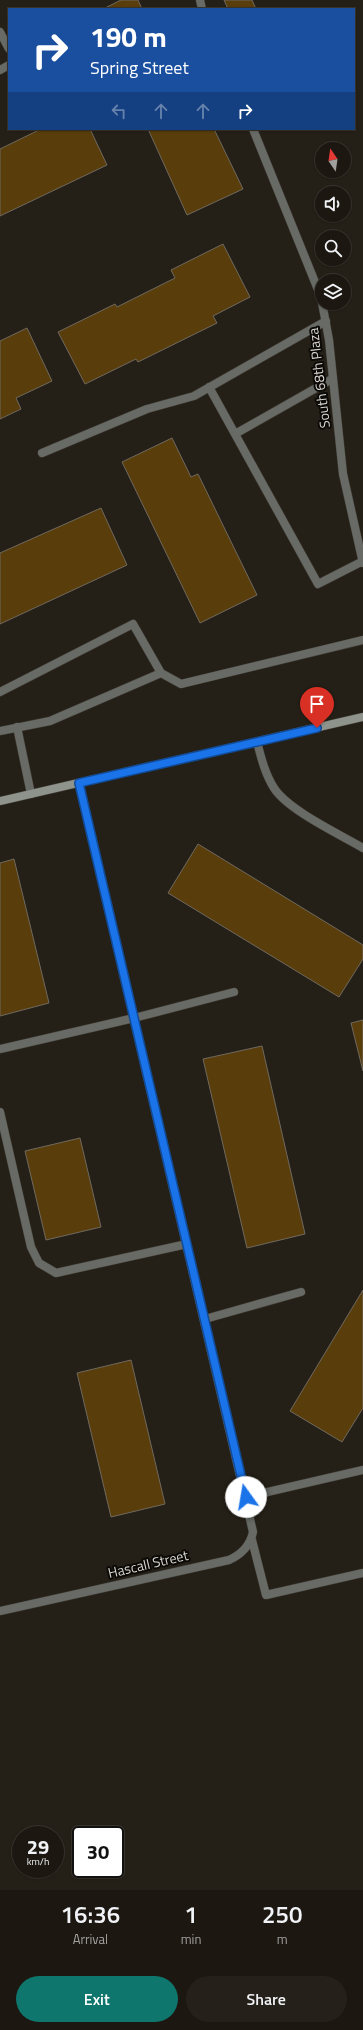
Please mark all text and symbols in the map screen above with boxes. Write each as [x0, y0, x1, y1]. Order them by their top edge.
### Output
text: 190 m [90, 15, 167, 58]
icon: right [24, 24, 76, 76]
text: Spring Street [90, 54, 189, 81]
icon: left [108, 100, 130, 122]
icon: ahead [150, 100, 172, 122]
icon: ahead [192, 100, 214, 122]
icon: right [234, 100, 256, 122]
north arrow [315, 142, 351, 178]
map controls [315, 142, 351, 310]
button: sound [315, 186, 351, 222]
button: search [315, 230, 351, 266]
button: layers [315, 274, 351, 310]
street label: South 68th Plaza [302, 327, 335, 429]
pin [300, 687, 334, 728]
icon: arrive [306, 693, 328, 715]
position arrow [225, 1476, 267, 1518]
street label: Hascall Street [106, 1544, 190, 1583]
speed limit sign: 30 [72, 1826, 124, 1878]
text: 29 [27, 1831, 49, 1862]
text: km/h [27, 1854, 49, 1869]
text: 16:36 [61, 1896, 120, 1932]
text: 1 [184, 1896, 198, 1932]
text: 250 [262, 1896, 302, 1932]
text: Arrival [73, 1929, 108, 1949]
text: min [181, 1929, 201, 1949]
text: m [277, 1929, 288, 1949]
button: Exit [16, 1976, 178, 2022]
button: Share [186, 1976, 347, 2022]

